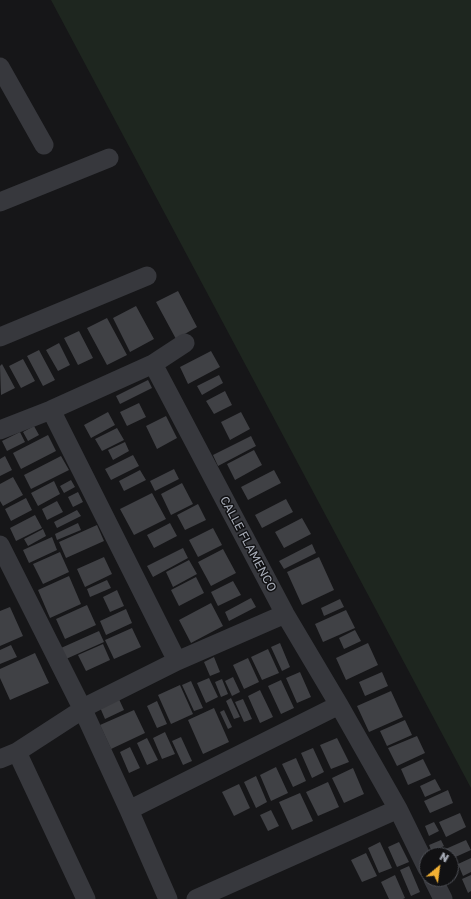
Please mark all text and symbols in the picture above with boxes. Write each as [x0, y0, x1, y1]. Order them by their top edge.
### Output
street label: CALLE FLAMENCO [217, 494, 279, 594]
north arrow [419, 847, 459, 887]
text: N [438, 849, 451, 865]

